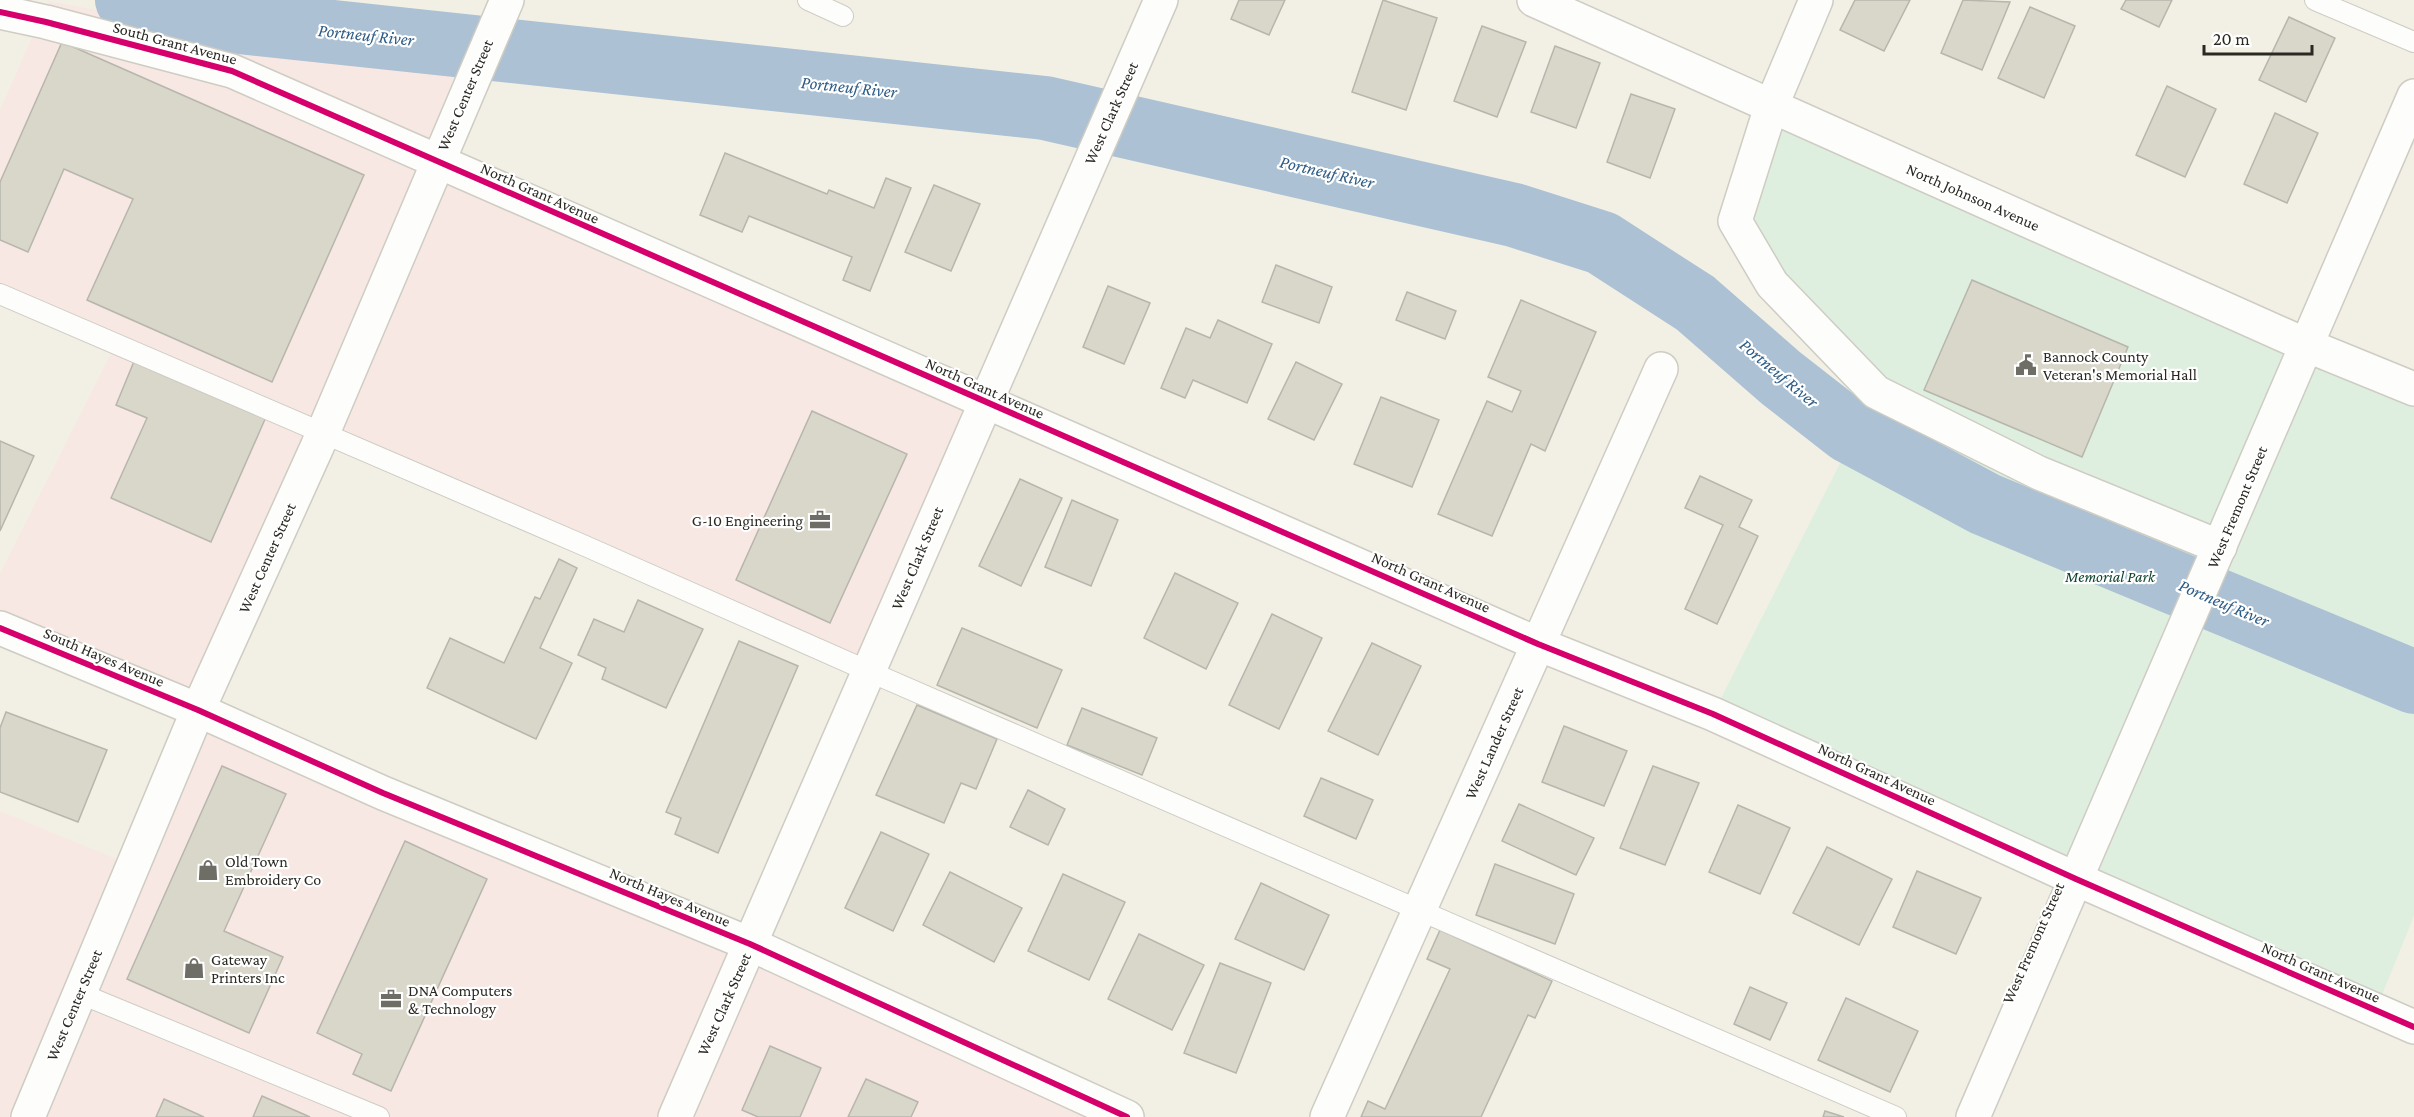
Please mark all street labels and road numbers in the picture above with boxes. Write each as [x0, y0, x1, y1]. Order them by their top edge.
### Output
street label: South Grant Avenue [111, 18, 239, 68]
street label: West Center Street [434, 36, 496, 153]
street label: West Clark Street [1081, 58, 1141, 167]
street label: North Grant Avenue [478, 159, 602, 227]
street label: North Johnson Avenue [1903, 160, 2042, 235]
street label: North Grant Avenue [923, 354, 1047, 422]
street label: West Fremont Street [2204, 443, 2271, 571]
street label: West Center Street [235, 500, 299, 616]
street label: West Clark Street [888, 503, 947, 612]
street label: North Grant Avenue [1369, 548, 1493, 616]
street label: South Hayes Avenue [41, 624, 167, 691]
street label: West Lander Street [1462, 684, 1527, 802]
street label: North Grant Avenue [1815, 739, 1939, 809]
street label: North Hayes Avenue [607, 864, 733, 931]
street label: West Fremont Street [1999, 879, 2068, 1006]
street label: North Grant Avenue [2259, 938, 2383, 1006]
street label: West Center Street [43, 946, 105, 1063]
street label: West Clark Street [694, 949, 754, 1058]

